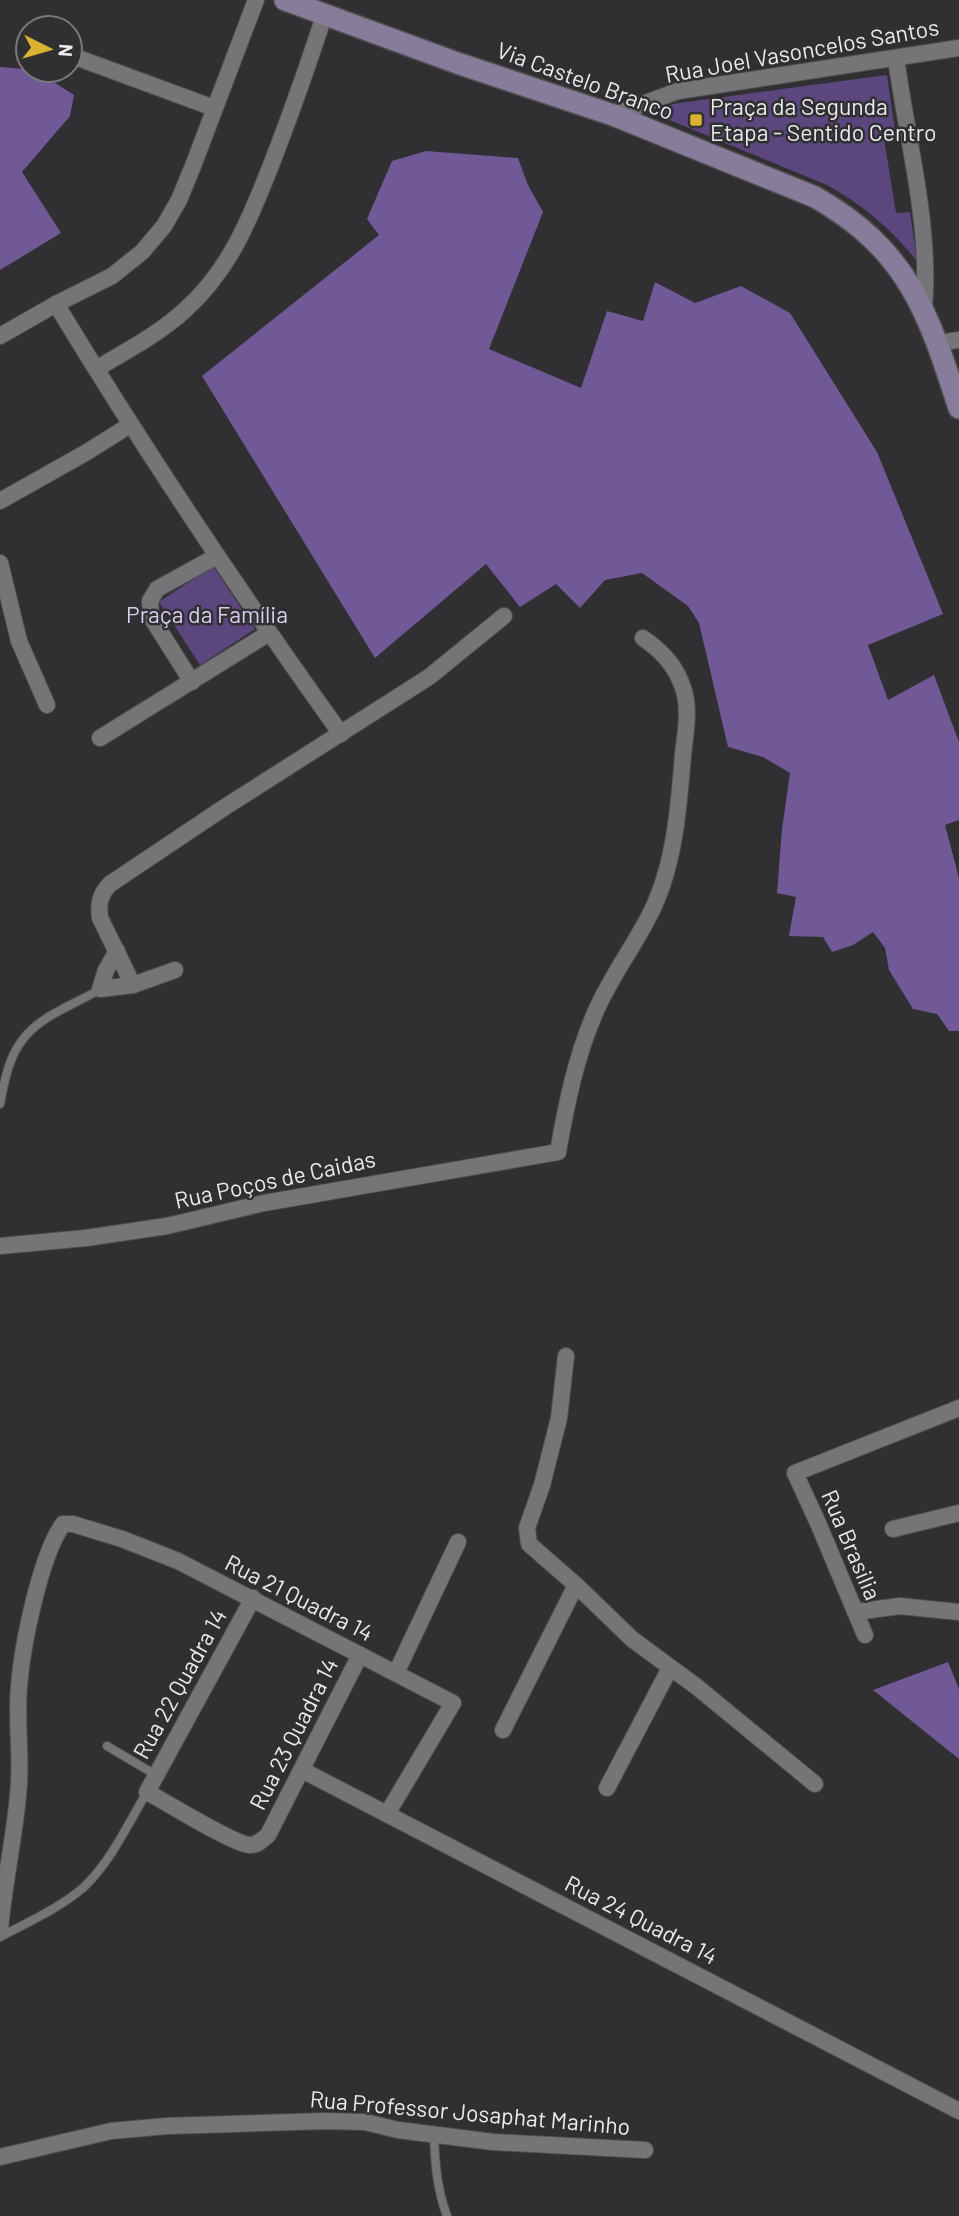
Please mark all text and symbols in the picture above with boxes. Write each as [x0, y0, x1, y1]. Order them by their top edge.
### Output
street label: Rua Joel Vasoncelos Santos [663, 12, 941, 88]
north arrow [14, 14, 84, 84]
street label: Via Castelo Branco [493, 35, 678, 125]
text: N [54, 43, 78, 58]
place label: Praça da Segunda Etapa - Sentido Centro [710, 92, 937, 146]
marker: Praça da Segunda Etapa - Sentido Centro [688, 112, 704, 128]
park label: Praça da Família [126, 600, 288, 628]
street label: Rua Poços de Caidas [172, 1144, 378, 1214]
street label: Rua Brasilia [816, 1485, 888, 1604]
street label: Rua 21 Quadra 14 [221, 1548, 378, 1647]
street label: Rua 22 Quadra 14 [126, 1604, 232, 1763]
street label: Rua 23 Quadra 14 [243, 1653, 343, 1814]
street label: Rua 24 Quadra 14 [560, 1869, 723, 1970]
street label: Rua Professor Josaphat Marinho [309, 2084, 631, 2140]

